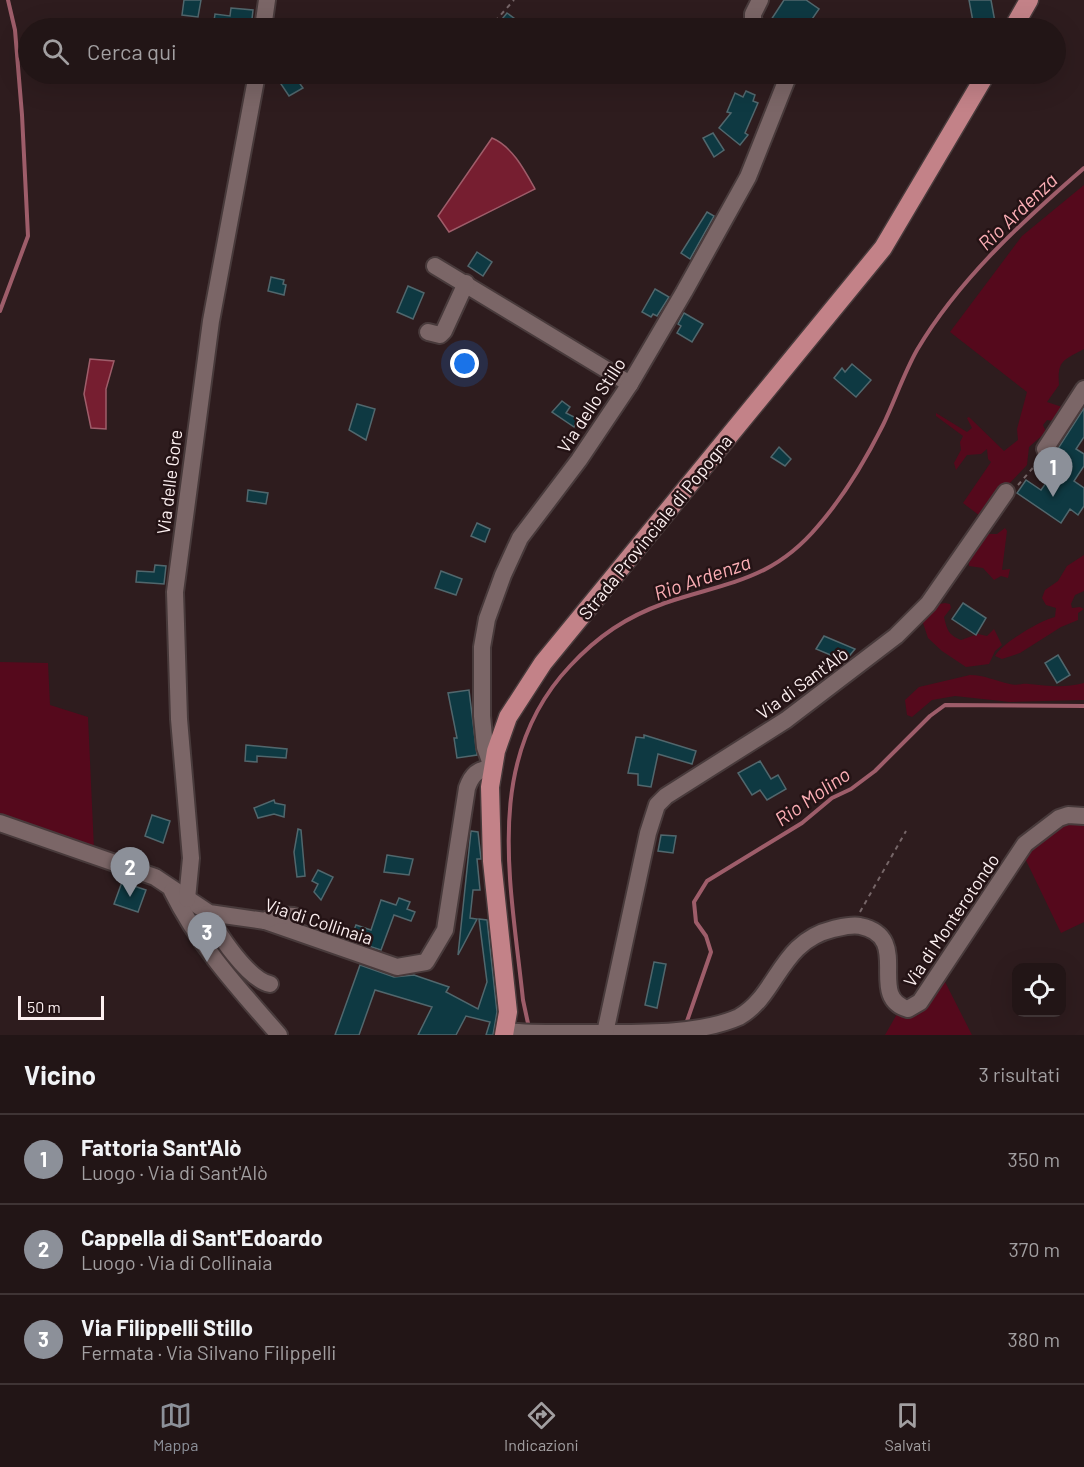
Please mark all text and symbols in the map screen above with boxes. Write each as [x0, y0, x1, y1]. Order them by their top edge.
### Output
search box [18, 18, 1066, 84]
icon: search [39, 35, 72, 68]
text: Cerca qui [87, 38, 177, 64]
water label: Rio Ardenza [972, 167, 1062, 255]
your location [450, 349, 479, 378]
street label: Via dello Stillo [552, 353, 630, 457]
street label: Via delle Gore [152, 428, 186, 536]
street label: Strada Provinciale di Popogna [574, 430, 736, 624]
pin: 1 [1034, 448, 1072, 497]
water label: Rio Ardenza [651, 549, 753, 605]
street label: Via di Sant'Alò [752, 642, 852, 724]
water label: Rio Molino [770, 761, 854, 831]
pin: 2 [110, 848, 150, 897]
street label: Via di Monterotondo [898, 849, 1004, 991]
street label: Via di Collinaia [262, 893, 376, 949]
pin: 3 [188, 912, 226, 962]
map controls [1012, 963, 1066, 1017]
button: locate [1012, 963, 1066, 1017]
scale bar [18, 993, 104, 1020]
text: 50 m [27, 997, 61, 1016]
text: Vicino [24, 1059, 96, 1090]
text: 3 risultati [979, 1062, 1060, 1086]
text: Fattoria Sant'Alò [81, 1134, 241, 1160]
text: 1 [40, 1147, 47, 1171]
text: 350 m [1008, 1147, 1060, 1171]
text: Luogo · Via di Sant'Alò [81, 1160, 268, 1184]
text: Cappella di Sant'Edoardo [81, 1224, 323, 1250]
text: 2 [38, 1237, 49, 1261]
text: 370 m [1008, 1237, 1060, 1261]
text: Luogo · Via di Collinaia [81, 1250, 273, 1274]
text: Via Filippelli Stillo [81, 1314, 253, 1340]
text: 3 [38, 1327, 49, 1351]
text: 380 m [1007, 1327, 1060, 1351]
text: Fermata · Via Silvano Filippelli [81, 1340, 336, 1364]
tab: Mappa [153, 1399, 198, 1454]
tab: Indicazioni [504, 1399, 579, 1454]
tab: Salvati [884, 1399, 931, 1454]

